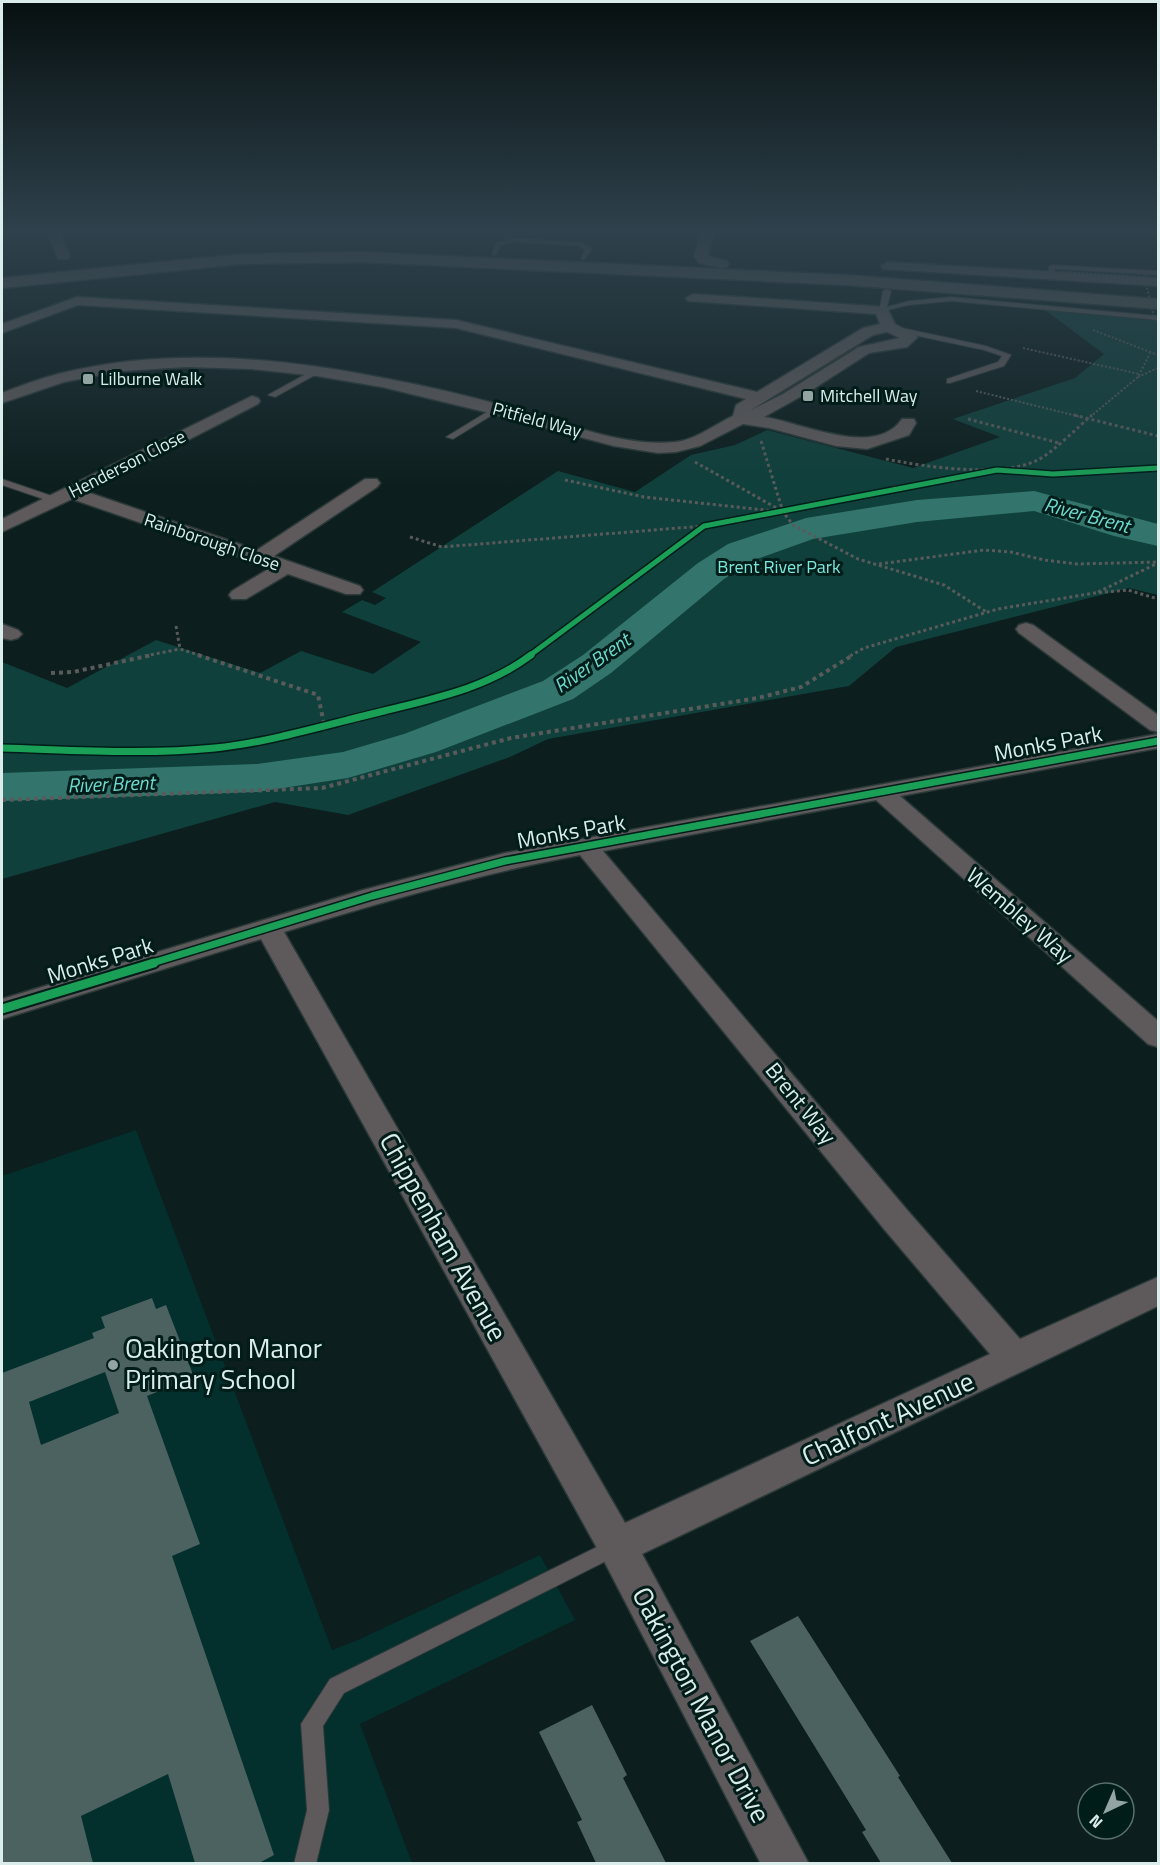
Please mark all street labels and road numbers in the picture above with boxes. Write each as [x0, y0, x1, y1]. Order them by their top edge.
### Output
street label: Pitfield Way [490, 395, 585, 444]
street label: Henderson Close [64, 422, 190, 505]
street label: Rainborough Close [141, 506, 283, 577]
street label: Monks Park [991, 716, 1105, 770]
street label: Monks Park [514, 805, 628, 857]
street label: Wembley Way [959, 859, 1081, 971]
street label: Monks Park [43, 928, 158, 992]
street label: Brent Way [757, 1055, 845, 1152]
street label: Chippenham Avenue [370, 1125, 519, 1348]
street label: Chalfont Avenue [794, 1360, 980, 1476]
street label: Oakington Manor Drive [623, 1579, 782, 1830]

